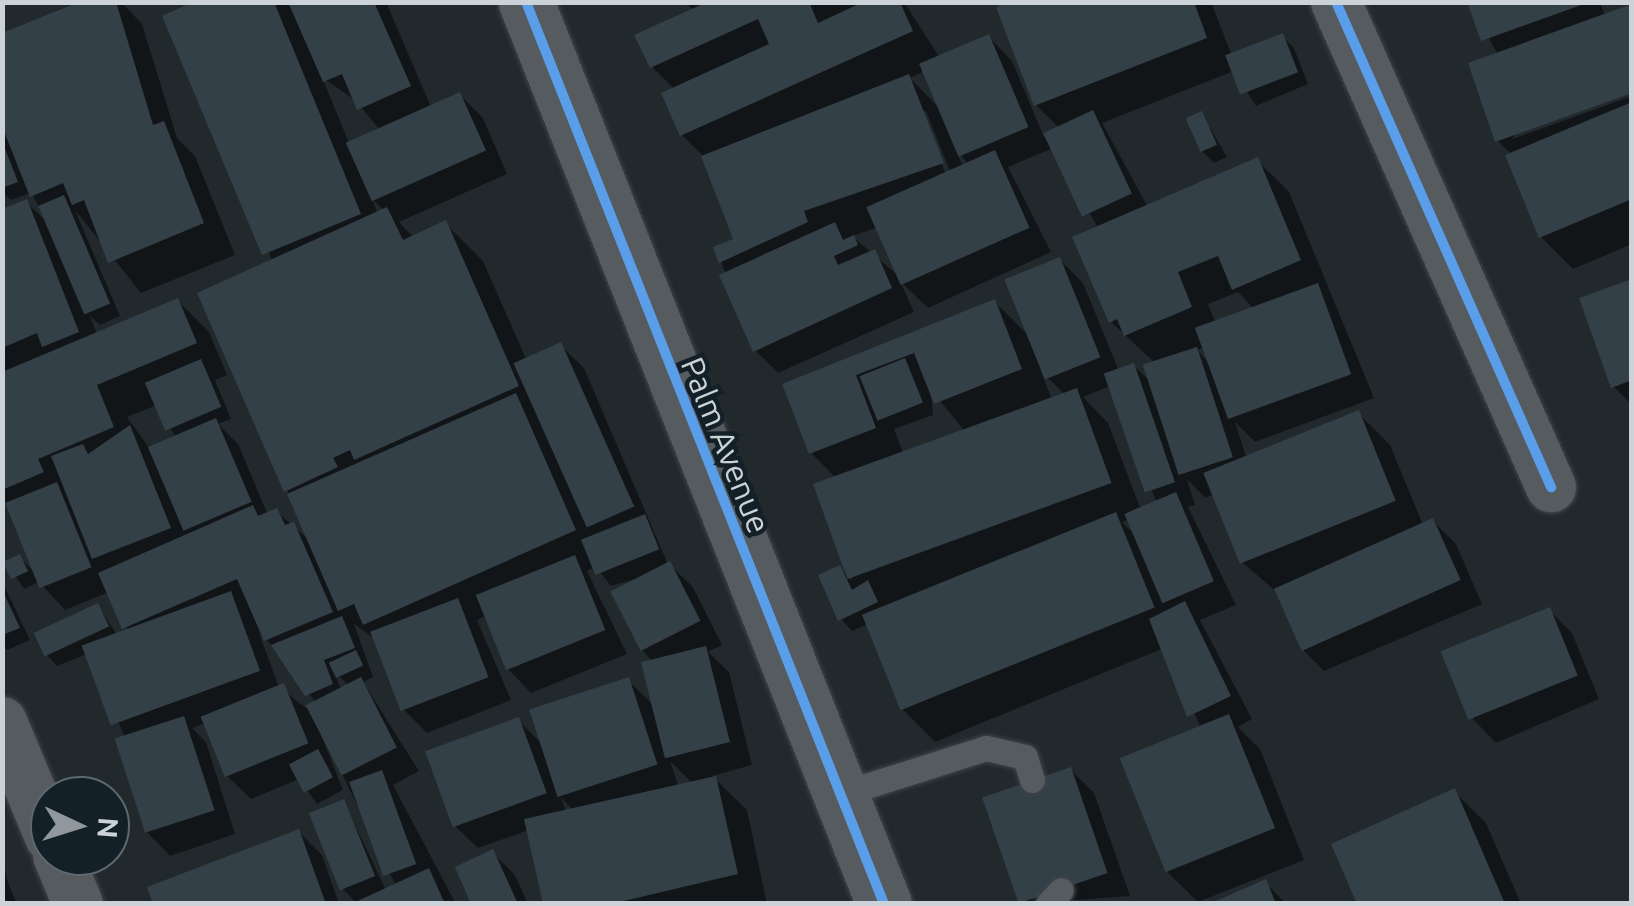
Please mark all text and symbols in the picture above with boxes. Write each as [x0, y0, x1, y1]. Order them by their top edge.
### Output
street label: Palm Avenue [673, 351, 779, 539]
north arrow [30, 776, 130, 876]
text: N [92, 816, 125, 839]

